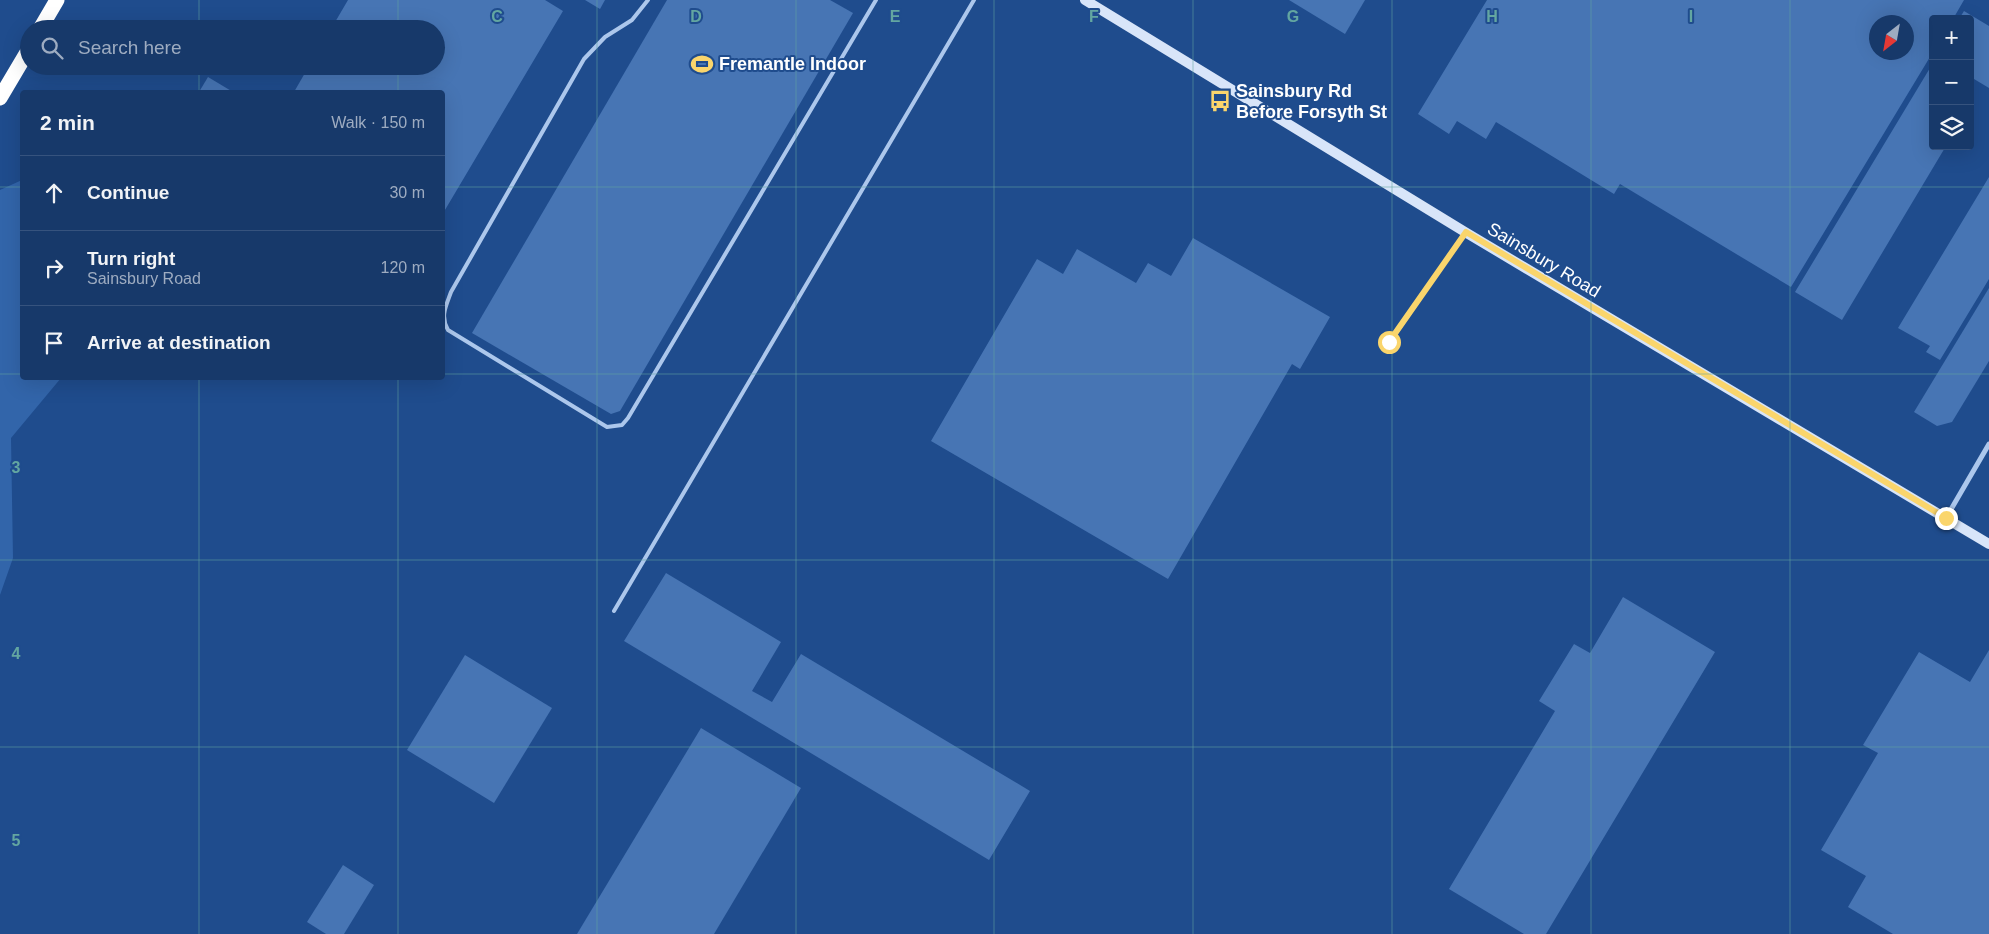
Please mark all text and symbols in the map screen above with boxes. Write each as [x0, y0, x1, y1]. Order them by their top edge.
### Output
text: C [491, 8, 503, 25]
text: D [690, 8, 702, 25]
text: E [890, 8, 901, 25]
text: F [1089, 8, 1099, 25]
text: G [1287, 8, 1299, 25]
text: H [1486, 8, 1498, 25]
text: I [1689, 8, 1693, 25]
north arrow [1869, 15, 1914, 60]
map controls [1929, 15, 1974, 150]
button: + [1929, 15, 1974, 60]
search box [20, 20, 445, 75]
icon: search [38, 34, 66, 62]
text: Search here [78, 37, 182, 58]
sports icon: Fremantle Indoor [689, 51, 715, 77]
place label: Fremantle Indoor [719, 54, 866, 74]
button: − [1929, 60, 1974, 105]
place label: Sainsbury Rd Before Forsyth St [1236, 81, 1387, 122]
bus stop icon: Sainsbury Rd Before Forsyth St [1207, 88, 1233, 114]
button: layers [1929, 105, 1974, 150]
text: 2 min [40, 111, 95, 134]
text: Walk · 150 m [331, 114, 425, 131]
icon: ahead [40, 179, 68, 207]
text: Continue [87, 182, 169, 203]
text: 30 m [389, 184, 425, 201]
street label: Sainsbury Road [1484, 218, 1604, 302]
text: Turn right [87, 248, 175, 269]
icon: right [40, 254, 68, 282]
text: 120 m [381, 259, 425, 276]
text: Sainsbury Road [87, 270, 201, 287]
icon: arrive [40, 329, 68, 357]
route start [1378, 331, 1401, 354]
text: Arrive at destination [87, 332, 271, 353]
text: 3 [12, 459, 21, 476]
route end [1935, 507, 1958, 530]
text: 4 [12, 645, 21, 662]
text: 5 [12, 832, 21, 849]

